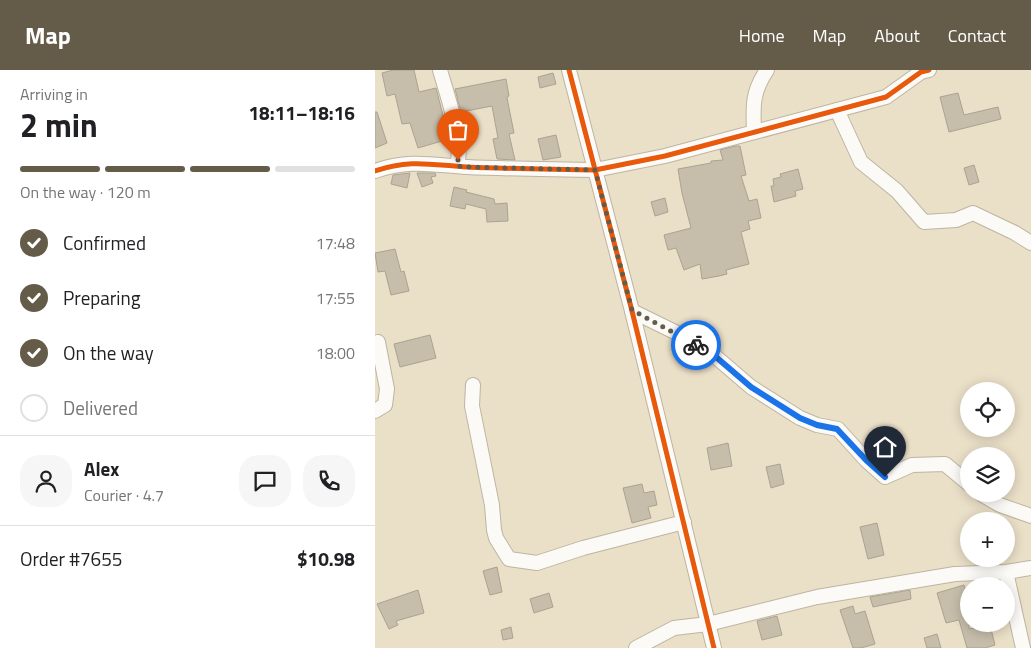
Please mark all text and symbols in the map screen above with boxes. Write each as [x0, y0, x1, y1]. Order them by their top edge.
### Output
text: Map [25, 17, 71, 53]
text: Home [739, 22, 785, 49]
text: Map [813, 22, 846, 49]
text: About [874, 22, 920, 49]
text: Contact [948, 22, 1006, 49]
text: Arriving in [20, 82, 88, 106]
text: 18:11–18:16 [248, 98, 355, 127]
text: 2 min [20, 101, 98, 149]
pin [437, 109, 479, 160]
icon: bag [444, 116, 472, 144]
text: On the way · 120 m [20, 180, 151, 204]
text: Confirmed [63, 228, 146, 257]
icon: check [20, 229, 48, 257]
text: 17:48 [316, 231, 355, 255]
text: Preparing [63, 283, 140, 312]
icon: check [20, 284, 48, 312]
text: 17:55 [316, 286, 355, 310]
courier [671, 320, 721, 370]
icon: bike [682, 331, 710, 359]
text: On the way [63, 338, 154, 367]
icon: check [20, 339, 48, 367]
text: 18:00 [316, 341, 355, 365]
map controls [960, 382, 1015, 632]
button: locate [960, 382, 1015, 437]
text: Delivered [63, 393, 138, 422]
pin [864, 426, 906, 477]
icon: home [871, 433, 899, 461]
button: layers [960, 447, 1015, 502]
text: Alex [84, 454, 119, 483]
button: person [20, 455, 72, 507]
button: chat [239, 455, 291, 507]
button: phone [303, 455, 355, 507]
text: Courier · 4.7 [84, 483, 164, 507]
button: + [960, 512, 1015, 567]
text: Order #7655 [20, 544, 122, 573]
text: $10.98 [297, 544, 355, 573]
button: − [960, 577, 1015, 632]

